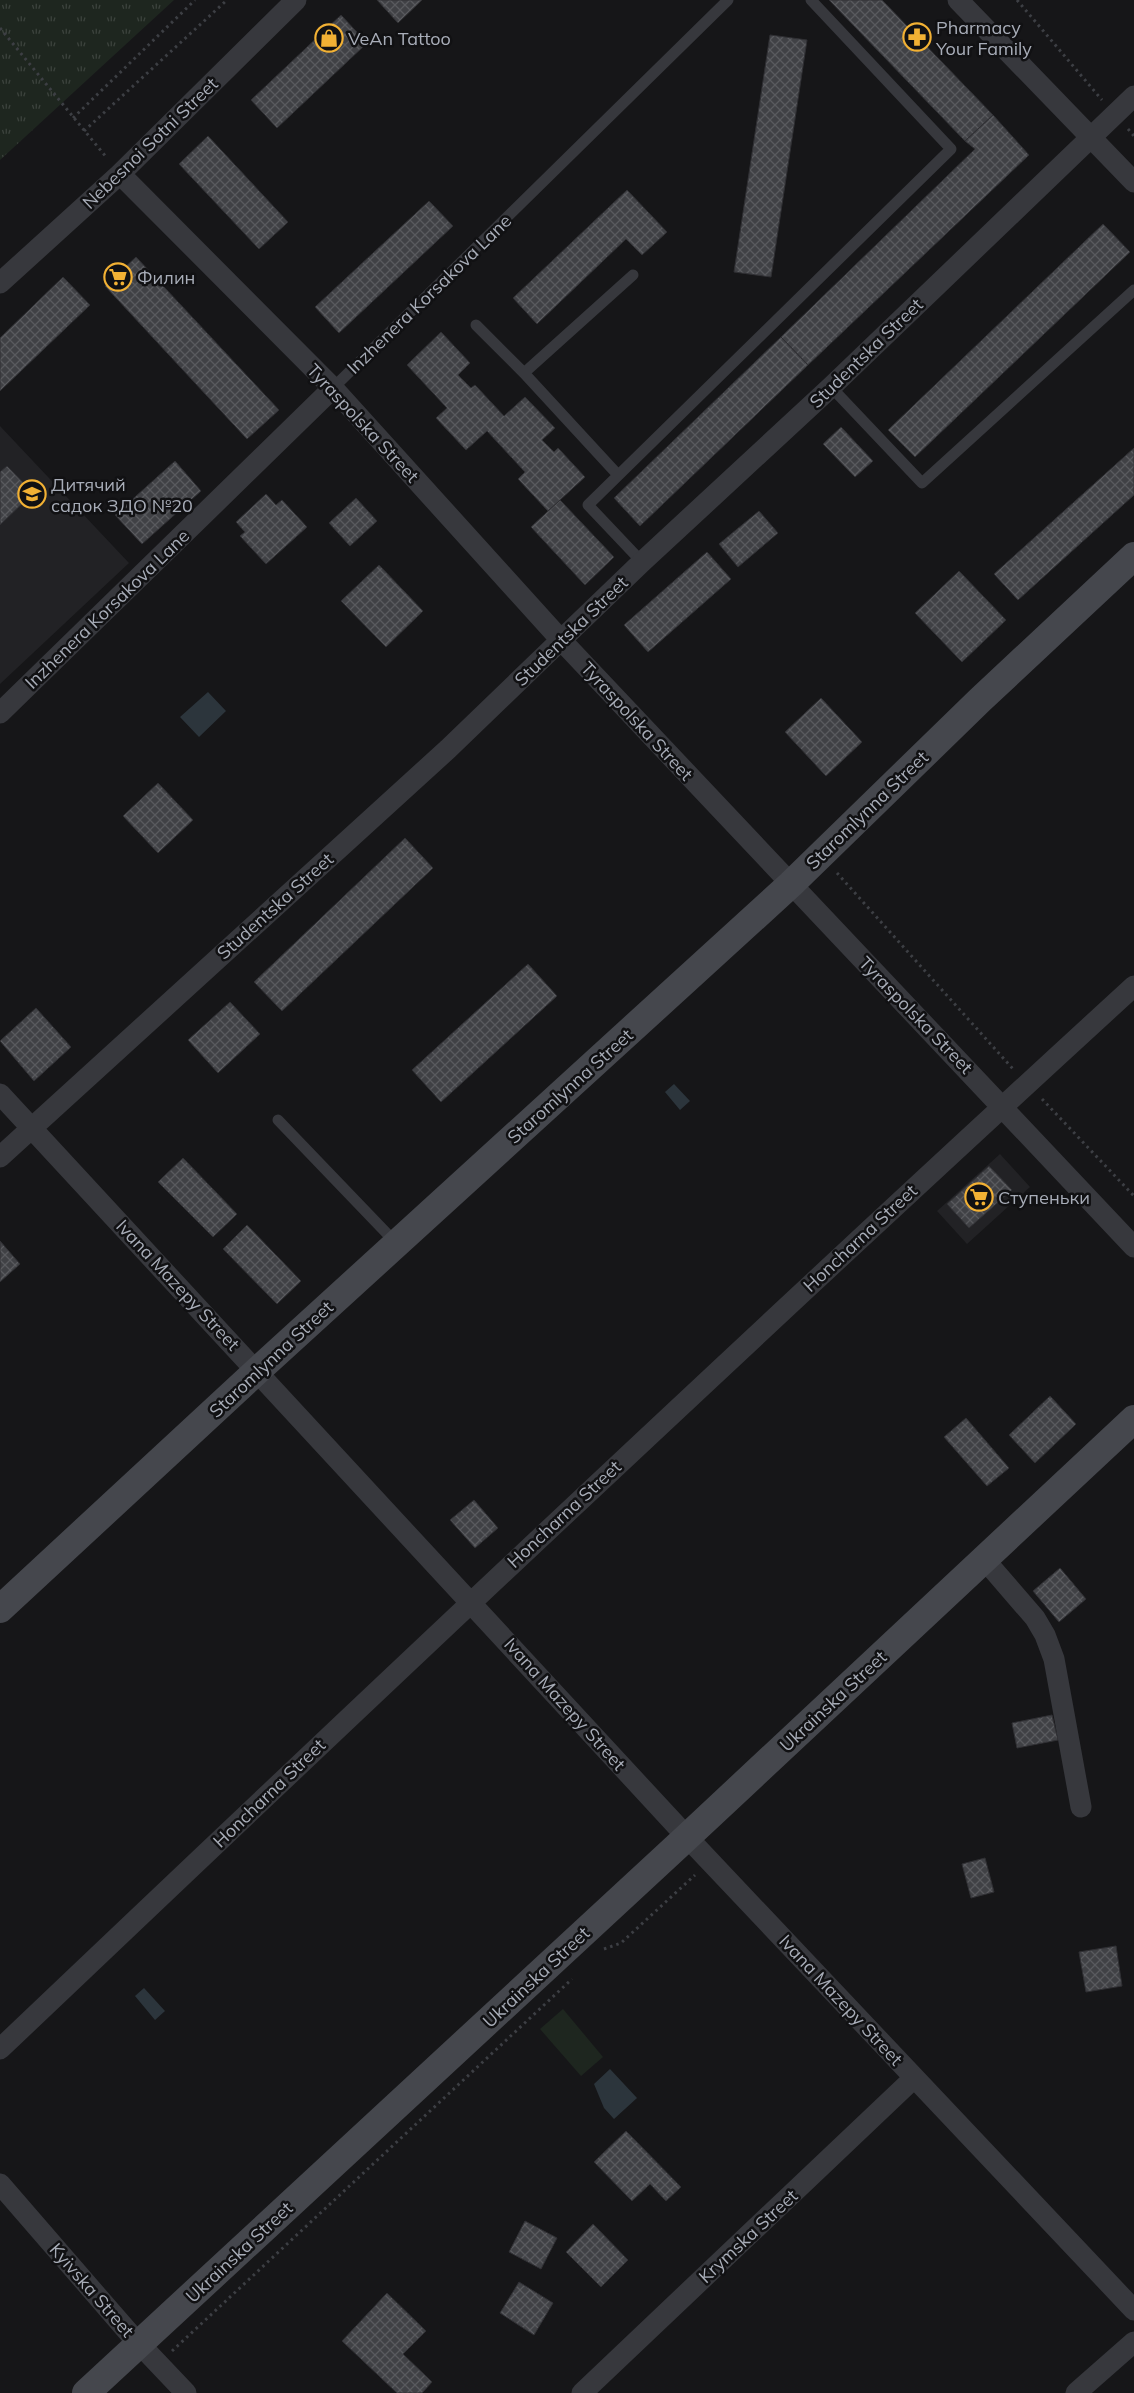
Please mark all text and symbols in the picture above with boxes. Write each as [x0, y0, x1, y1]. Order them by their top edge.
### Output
place label: Pharmacy Your Family [935, 16, 1032, 60]
pharmacy icon: Pharmacy Your Family [902, 22, 932, 52]
shop icon: VeAn Tattoo [314, 23, 344, 53]
place label: VeAn Tattoo [348, 27, 451, 50]
street label: Nebesnoi Sotni Street [77, 72, 223, 214]
street label: Inzhenera Korsakova Lane [342, 209, 516, 379]
supermarket icon: Филин [103, 262, 133, 292]
place label: Филин [137, 266, 195, 289]
street label: Studentska Street [805, 293, 927, 413]
street label: Tyraspolska Street [302, 359, 424, 487]
place label: Дитячий садок ЗДО №20 [51, 473, 193, 517]
school or university icon: Дитячий садок ЗДО №20 [17, 479, 47, 509]
street label: Inzhenera Korsakova Lane [20, 524, 194, 694]
street label: Studentska Street [510, 571, 632, 691]
street label: Tyraspolska Street [576, 657, 698, 785]
street label: Staromlynna Street [801, 746, 933, 874]
street label: Studentska Street [212, 848, 338, 964]
street label: Tyraspolska Street [854, 952, 978, 1078]
street label: Staromlynna Street [502, 1024, 638, 1148]
street label: Honcharna Street [798, 1179, 922, 1297]
supermarket icon: Ступеньки [964, 1182, 994, 1212]
place label: Ступеньки [998, 1186, 1090, 1209]
street label: Ivana Mazepy Street [111, 1215, 245, 1355]
street label: Staromlynna Street [204, 1296, 338, 1422]
street label: Honcharna Street [502, 1455, 626, 1573]
street label: Ivana Mazepy Street [499, 1633, 631, 1775]
street label: Ukrainska Street [775, 1646, 891, 1756]
street label: Honcharna Street [208, 1734, 330, 1852]
street label: Ukrainska Street [478, 1922, 594, 2032]
street label: Ivana Mazepy Street [774, 1930, 908, 2070]
street label: Krymska Street [694, 2184, 802, 2288]
street label: Ukrainska Street [181, 2197, 297, 2307]
street label: Kyivska Street [45, 2238, 139, 2342]

